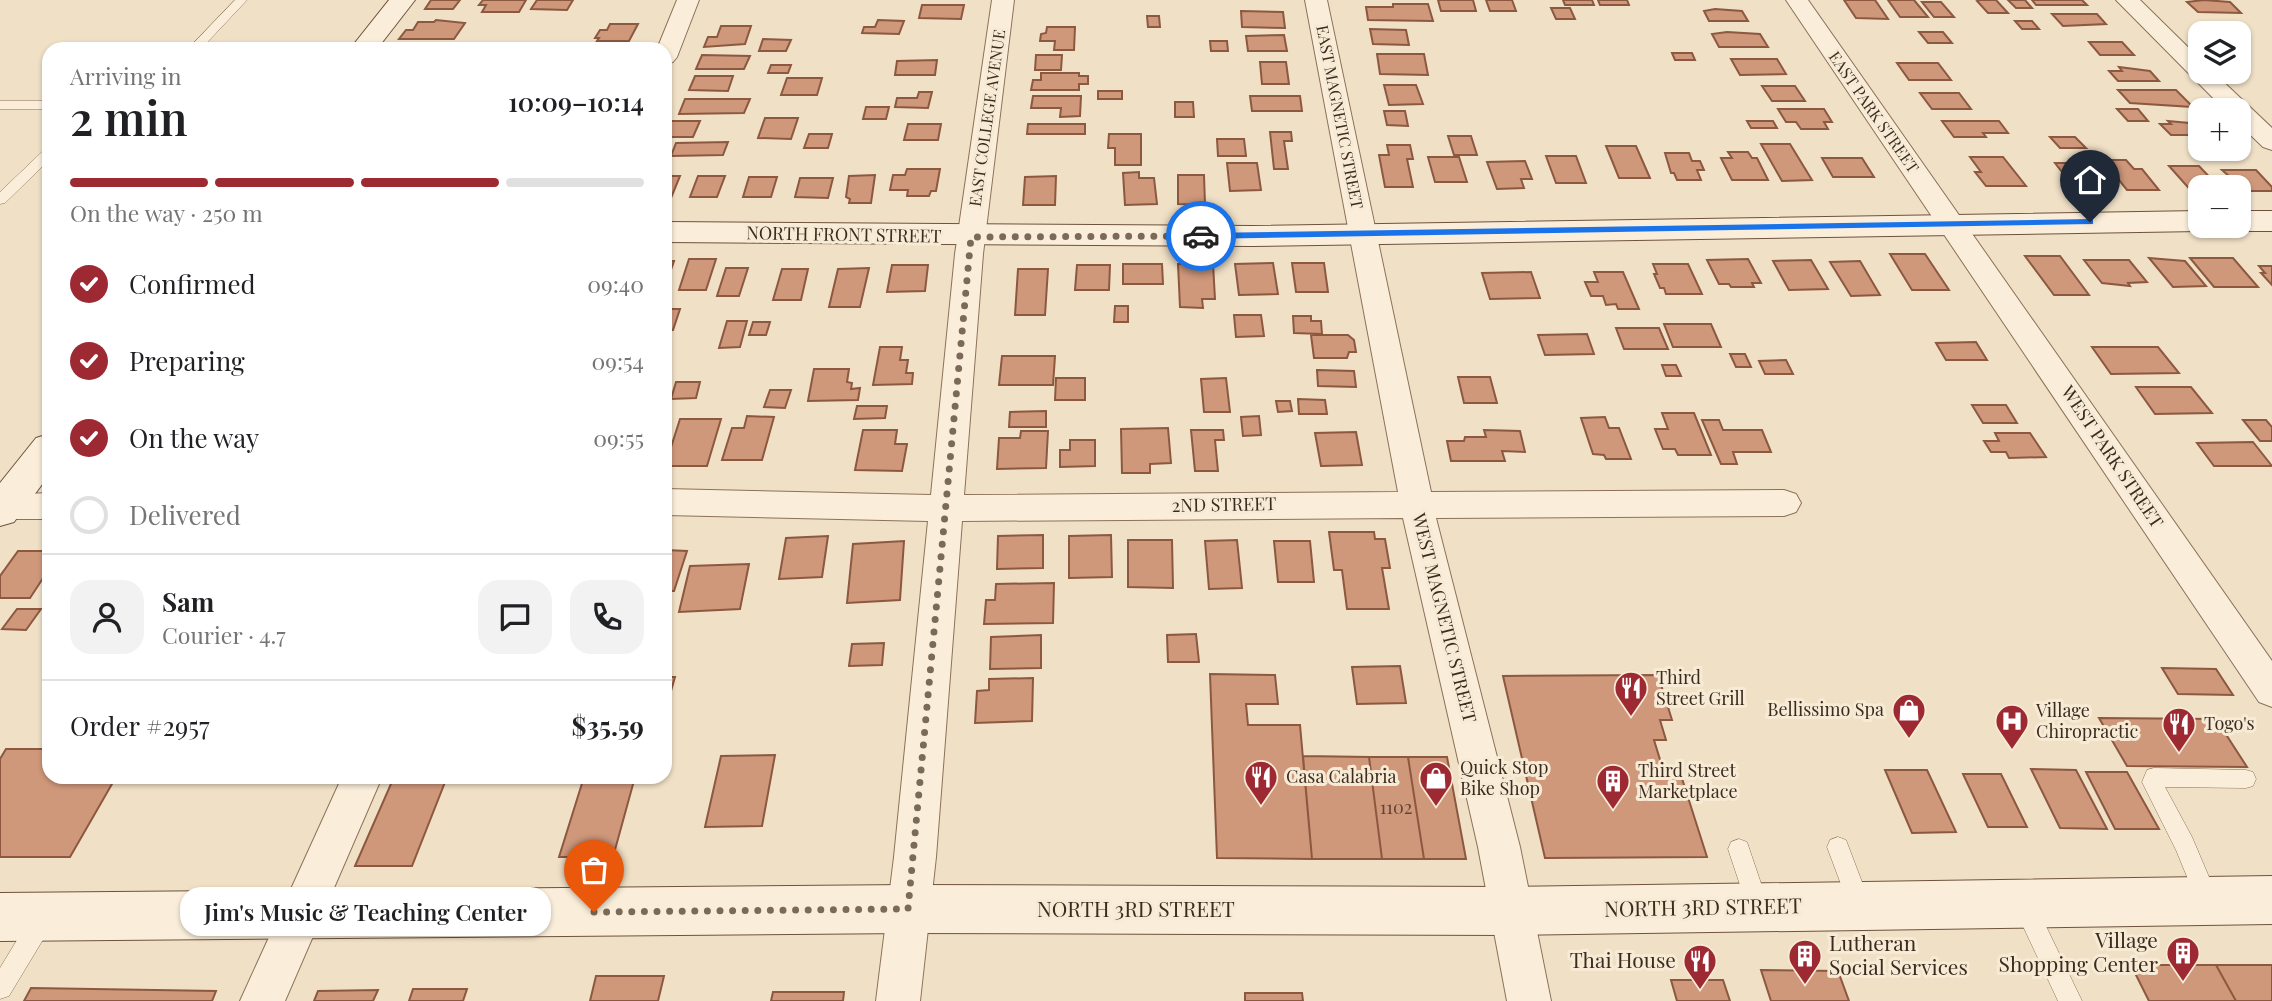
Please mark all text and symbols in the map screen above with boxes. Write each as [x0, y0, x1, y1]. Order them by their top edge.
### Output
map controls [2188, 21, 2251, 238]
button: layers [2188, 21, 2251, 84]
street label: EAST MAGNETIC STREET [1312, 23, 1369, 211]
street label: EAST COLLEGE AVENUE [964, 28, 1009, 208]
street label: EAST PARK STREET [1825, 47, 1924, 177]
text: Arriving in [70, 60, 182, 91]
text: 10:09–10:14 [508, 84, 644, 119]
text: 2 min [70, 86, 188, 148]
button: + [2188, 98, 2251, 161]
pin [2060, 150, 2120, 222]
icon: home [2071, 161, 2109, 199]
button: − [2188, 175, 2251, 238]
text: On the way · 250 m [70, 197, 263, 228]
courier [1166, 201, 1236, 271]
icon: car [1182, 217, 1220, 255]
street label: NORTH FRONT STREET [746, 220, 942, 248]
icon: check [70, 265, 108, 303]
text: Confirmed [129, 266, 256, 301]
text: 09:40 [587, 268, 644, 299]
icon: check [70, 342, 108, 380]
text: Preparing [129, 343, 245, 378]
text: 09:54 [591, 345, 644, 376]
street label: WEST PARK STREET [2056, 380, 2169, 532]
icon: check [70, 419, 108, 457]
text: On the way [129, 420, 259, 455]
text: 09:55 [593, 422, 644, 453]
street label: 2ND STREET [1172, 491, 1276, 517]
text: Delivered [129, 497, 241, 532]
street label: WEST MAGNETIC STREET [1407, 510, 1483, 725]
button: person [70, 580, 144, 654]
button: chat [478, 580, 552, 654]
button: phone [570, 580, 644, 654]
text: Sam [162, 584, 214, 619]
text: Courier · 4.7 [162, 619, 286, 650]
place label: Third Street Grill [1656, 665, 1745, 710]
restaurant icon: Third Street Grill [1612, 669, 1650, 718]
shop icon: Bellissimo Spa [1890, 691, 1928, 740]
place label: Bellissimo Spa [1767, 697, 1884, 721]
place label: Village Chiropractic [2035, 698, 2139, 743]
hospital icon: Village Chiropractic [1993, 702, 2031, 751]
restaurant icon: Togo's [2160, 705, 2198, 754]
text: Order #2957 [70, 708, 210, 743]
text: $35.59 [572, 708, 644, 743]
place label: Togo's [2204, 711, 2255, 735]
place label: Quick Stop Bike Shop [1460, 755, 1548, 800]
restaurant icon: Casa Calabria [1242, 758, 1280, 807]
place label: Third Street Marketplace [1638, 758, 1738, 803]
shop icon: Quick Stop Bike Shop [1417, 759, 1455, 808]
building icon: Third Street Marketplace [1594, 762, 1632, 811]
place label: Casa Calabria [1286, 764, 1397, 788]
house number: 1102 [1380, 795, 1412, 819]
pin [564, 840, 624, 912]
icon: bag [575, 851, 613, 889]
callout: Jim's Music & Teaching Center [181, 888, 552, 936]
street label: NORTH 3RD STREET [1604, 890, 1802, 922]
street label: NORTH 3RD STREET [1037, 894, 1235, 922]
text: Jim's Music & Teaching Center [204, 896, 527, 927]
place label: Village Shopping Center [1999, 925, 2159, 977]
place label: Lutheran Social Services [1829, 928, 1968, 980]
building icon: Village Shopping Center [2164, 934, 2202, 983]
building icon: Lutheran Social Services [1786, 937, 1824, 986]
restaurant icon: Thai House [1681, 942, 1719, 991]
place label: Thai House [1570, 945, 1676, 973]

